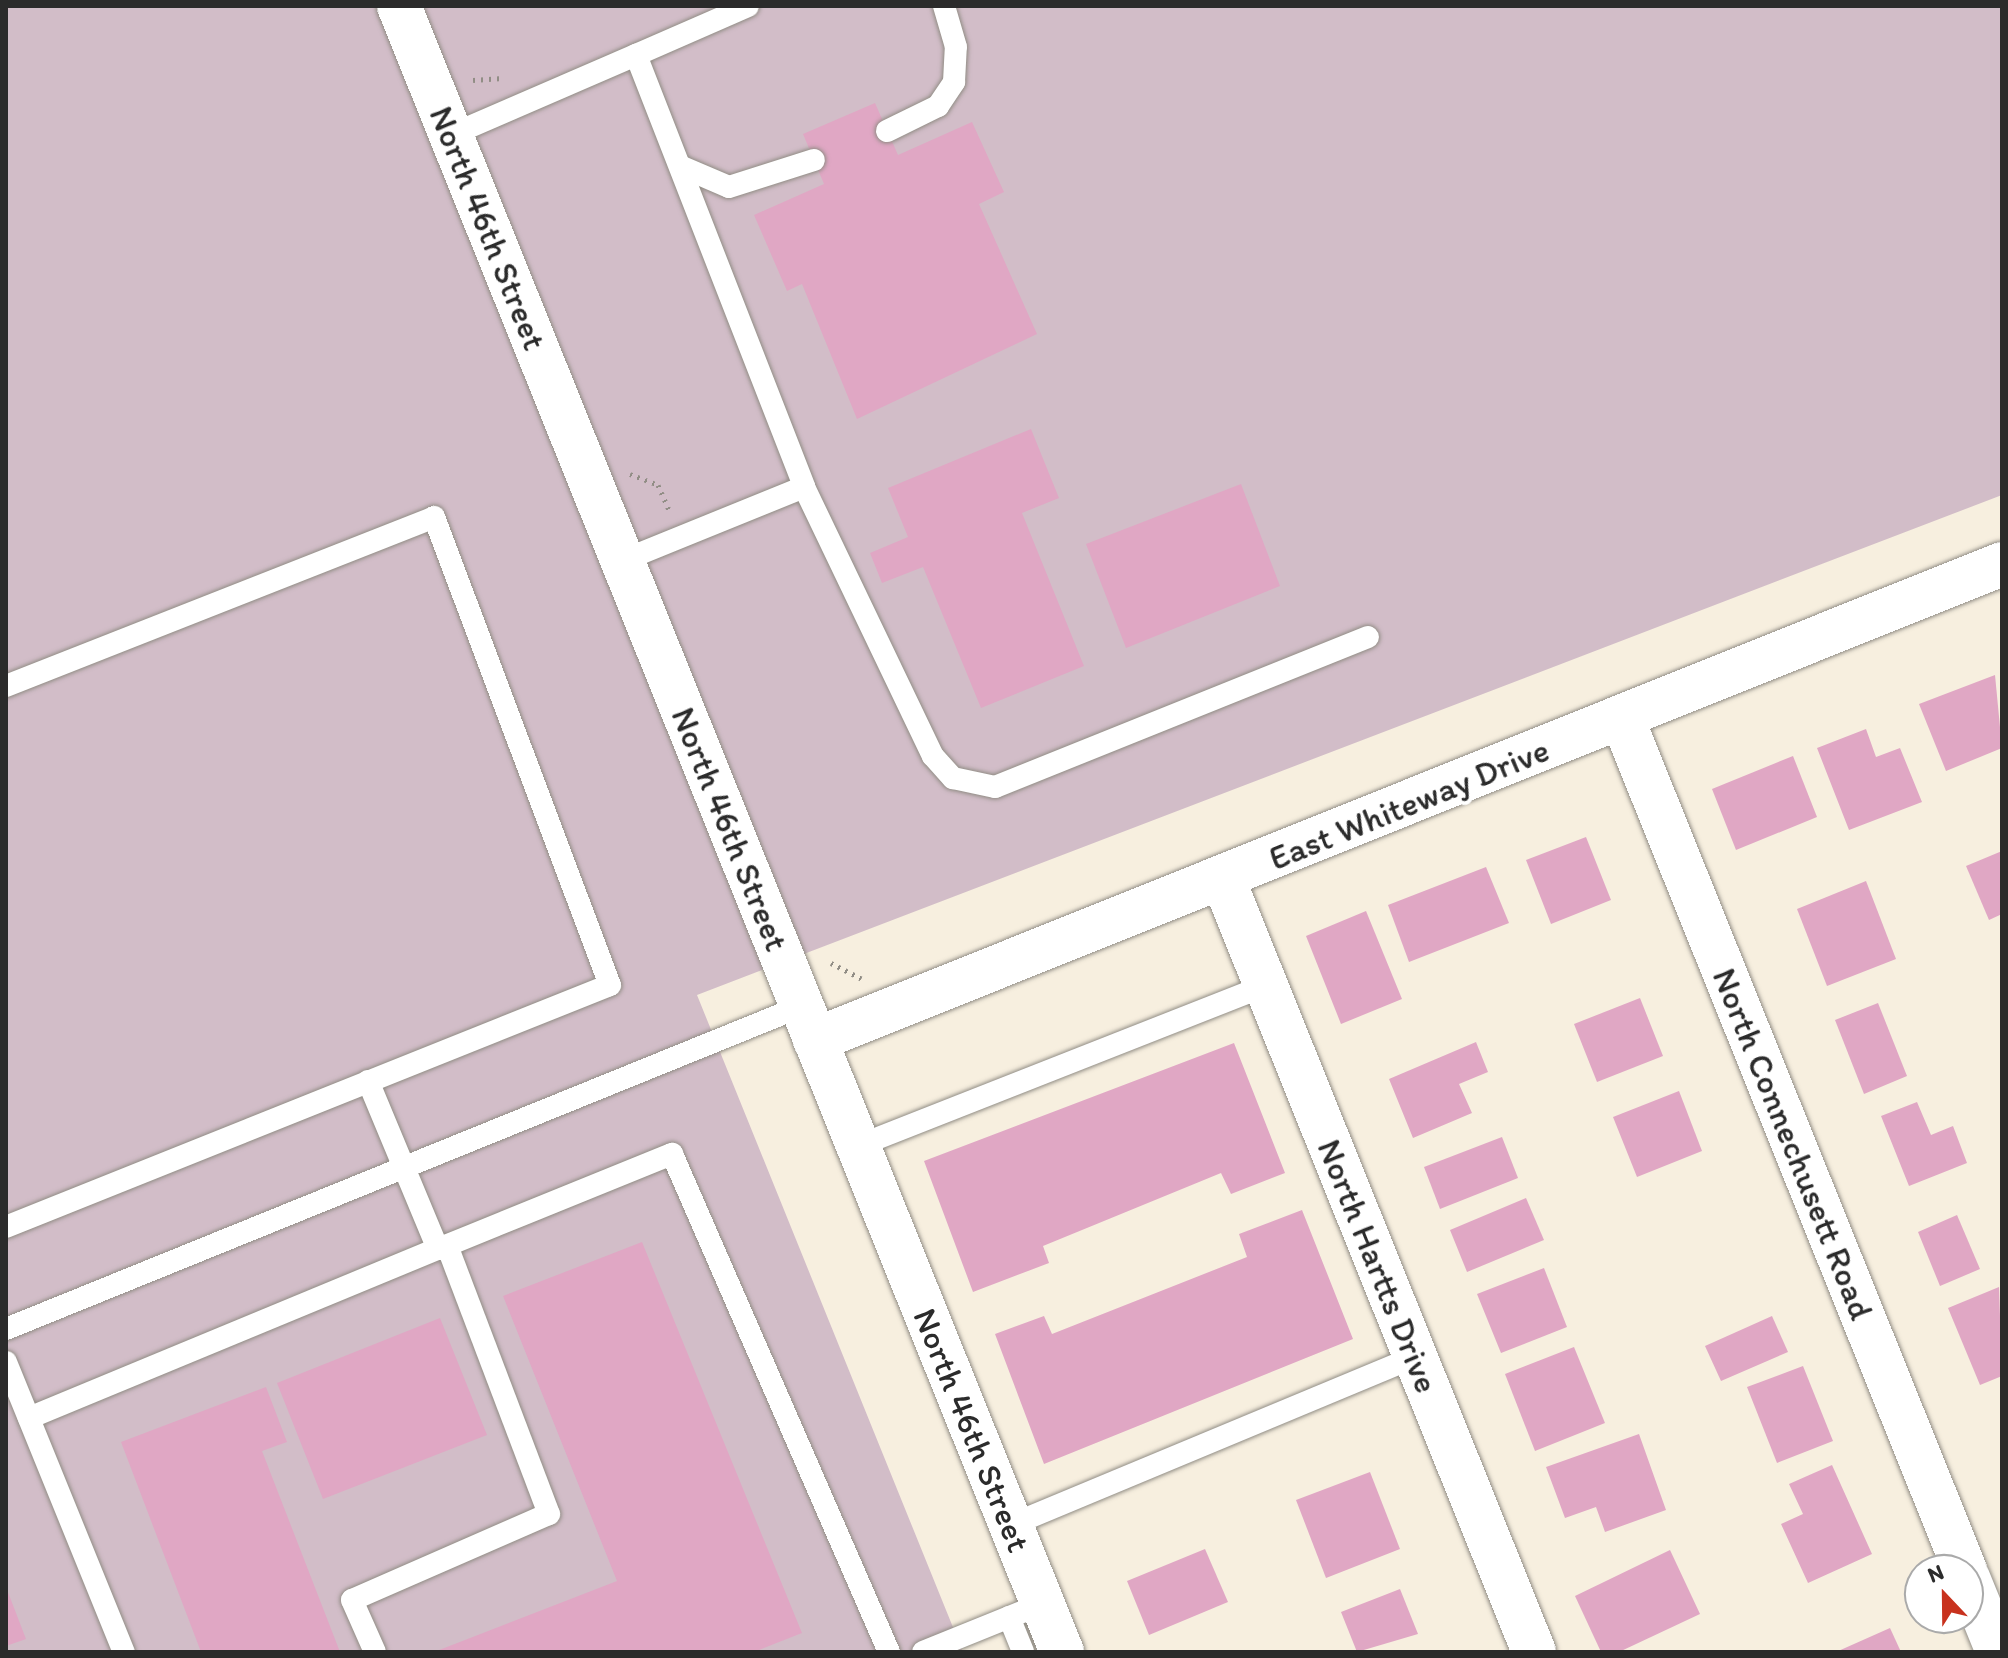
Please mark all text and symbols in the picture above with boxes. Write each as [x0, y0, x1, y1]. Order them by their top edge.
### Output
street label: North 46th Street [421, 101, 555, 355]
street label: North 46th Street [663, 702, 797, 956]
street label: East Whiteway Drive [1263, 729, 1555, 879]
street label: North Connechusett Road [1704, 963, 1882, 1325]
street label: North Hartts Drive [1308, 1133, 1448, 1399]
street label: North 46th Street [905, 1303, 1039, 1557]
north arrow [1904, 1554, 1984, 1634]
text: N [1924, 1558, 1948, 1588]

